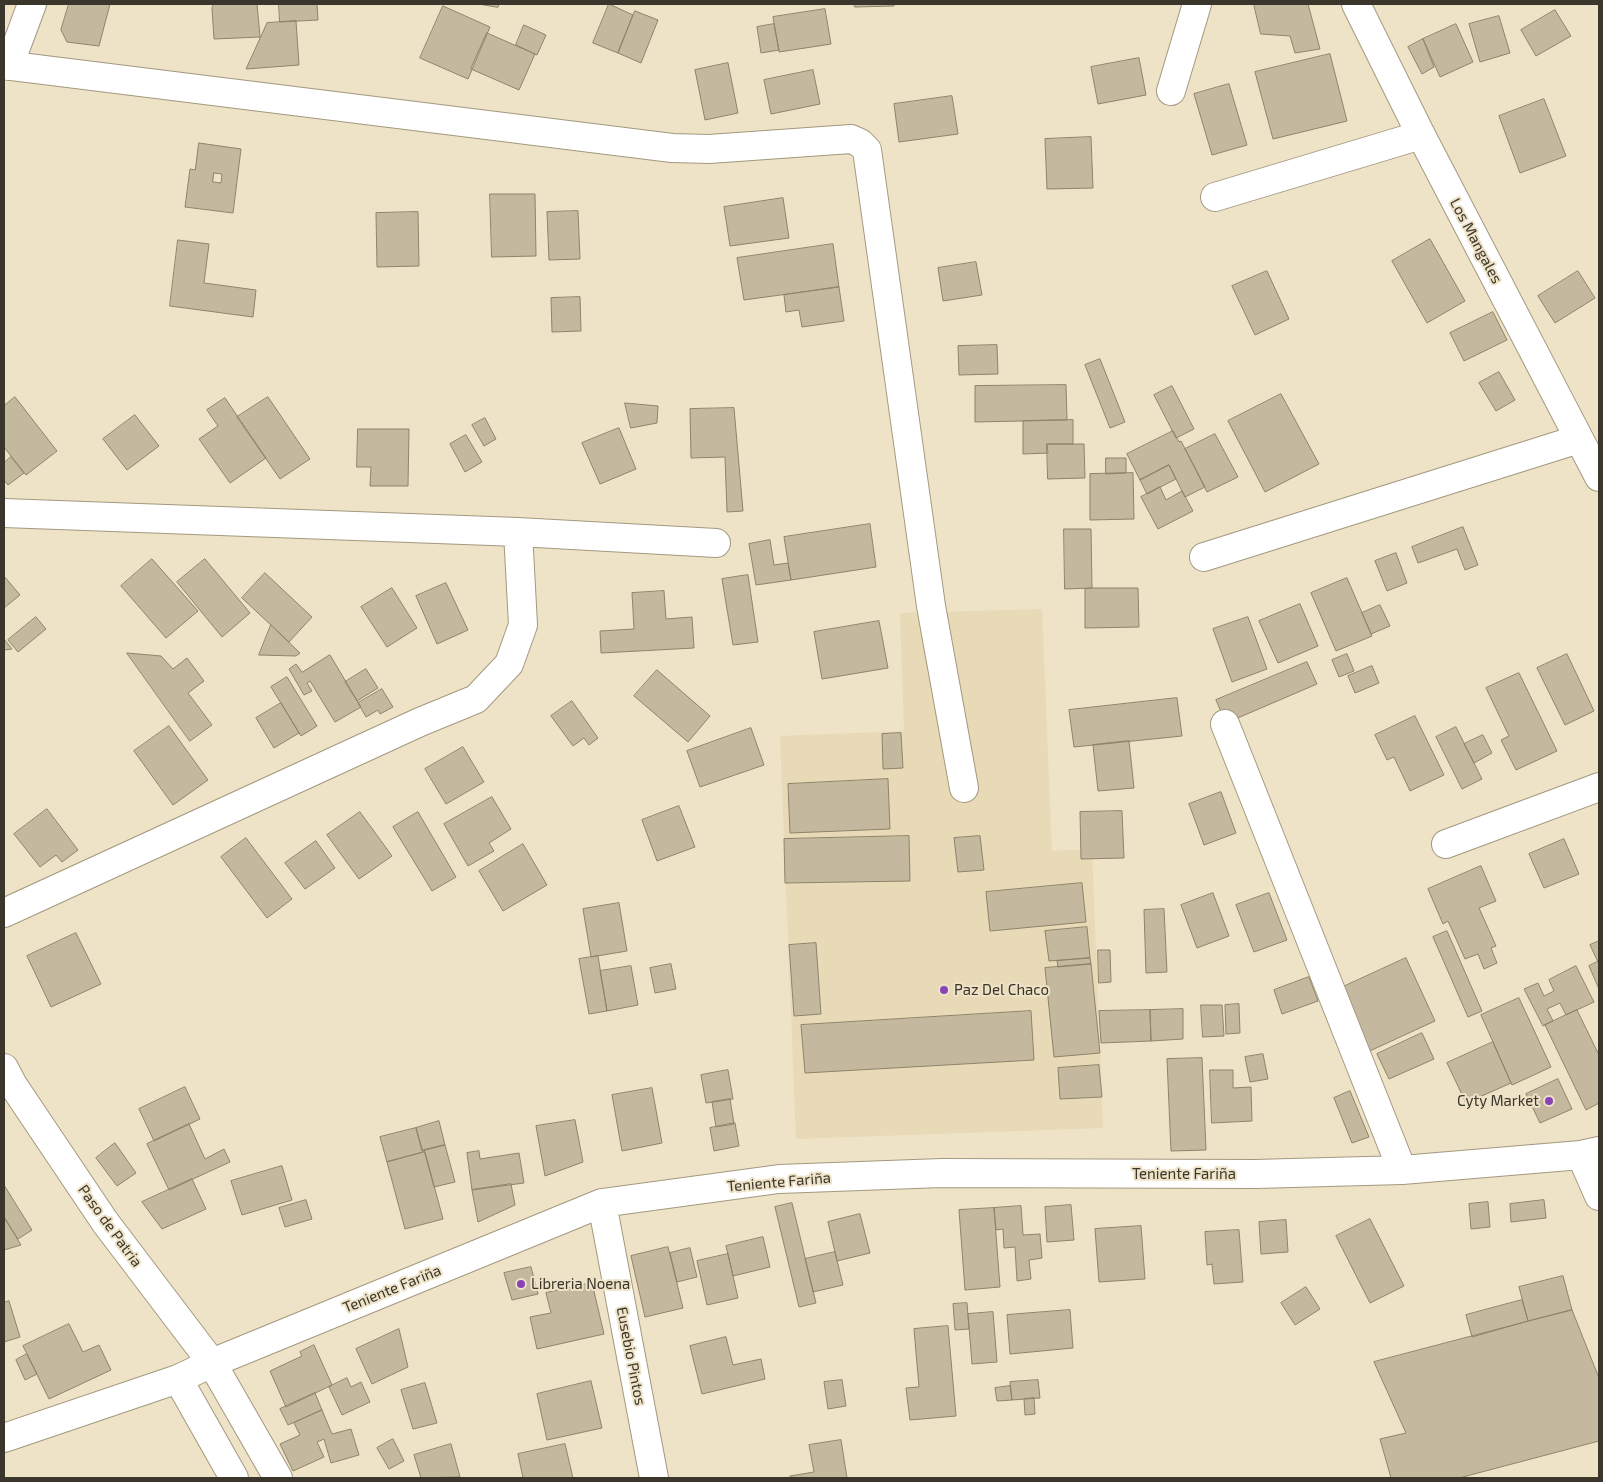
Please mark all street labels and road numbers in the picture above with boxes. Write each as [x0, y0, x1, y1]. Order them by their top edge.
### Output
street label: Los Mangales [1446, 195, 1506, 287]
street label: Teniente Fariña [1132, 1165, 1236, 1183]
street label: Teniente Fariña [726, 1168, 832, 1196]
street label: Paso de Patria [74, 1181, 146, 1271]
street label: Teniente Fariña [340, 1261, 444, 1317]
street label: Eusebio Pintos [613, 1305, 649, 1407]

